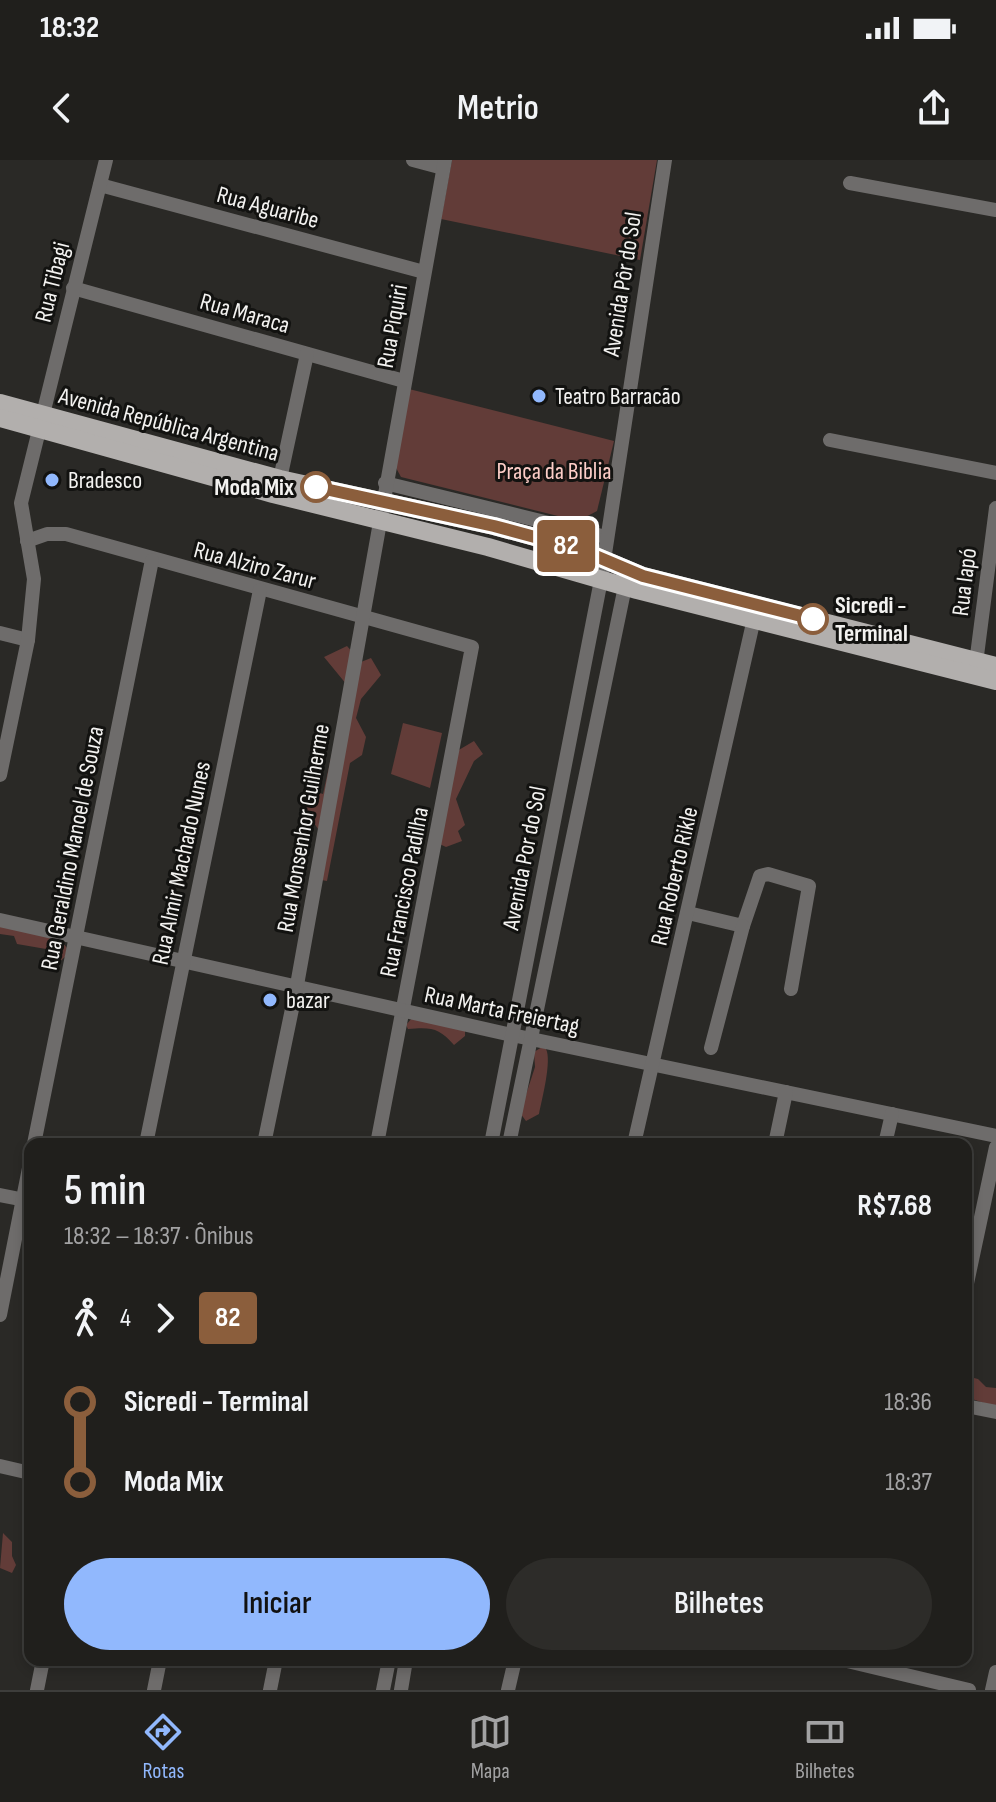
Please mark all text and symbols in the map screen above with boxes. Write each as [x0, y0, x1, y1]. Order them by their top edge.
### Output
text: 18:32 [40, 10, 99, 46]
icon: back [40, 86, 84, 130]
icon: share [912, 86, 956, 130]
text: Metrio [457, 87, 539, 130]
street label: Rua Aguaribe [214, 180, 322, 235]
street label: Avenida Pôr do Sol [597, 210, 648, 359]
street label: Rua Tibagi [29, 239, 76, 325]
street label: Rua Piquiri [371, 282, 414, 370]
street label: Rua Maraca [197, 287, 293, 340]
street label: Avenida República Argentina [55, 381, 282, 468]
place label: Teatro Barracão [555, 382, 681, 411]
marker: Teatro Barracão [530, 387, 548, 405]
park label: Praça da Biblia [496, 457, 612, 486]
place label: Bradesco [68, 466, 142, 495]
marker: Bradesco [43, 471, 61, 489]
marker: Moda Mix [301, 472, 331, 502]
place label: Moda Mix [214, 473, 294, 502]
line badge: 82 [530, 520, 602, 572]
text: 82 [553, 529, 579, 562]
street label: Rua Alziro Zarur [191, 535, 319, 596]
street label: Rua Iapó [946, 546, 983, 618]
place label: Sicredi - Terminal [835, 591, 908, 648]
marker: Sicredi - Terminal [798, 604, 828, 634]
street label: Rua Monsenhor Guilherme [271, 722, 336, 934]
street label: Rua Geraldino Manoel de Souza [35, 724, 110, 972]
street label: Rua Almir Machado Nunes [146, 759, 217, 967]
street label: Avenida Por do Sol [496, 784, 553, 933]
street label: Rua Roberto Rikle [644, 804, 705, 948]
street label: Rua Francisco Padilha [374, 805, 435, 980]
street label: Rua Marta Freiertag [422, 980, 582, 1041]
place label: bazar [286, 986, 330, 1015]
marker: bazar [261, 991, 279, 1009]
text: 5 min [64, 1164, 146, 1217]
text: R$7.68 [857, 1188, 932, 1224]
text: 18:32 – 18:37 · Ônibus [64, 1221, 254, 1252]
icon: walk [64, 1296, 108, 1340]
icon: forward [143, 1296, 187, 1340]
text: 82 [215, 1301, 241, 1334]
text: 4 [120, 1303, 131, 1334]
text: Sicredi - Terminal [124, 1384, 309, 1420]
text: 18:36 [884, 1387, 932, 1418]
text: Moda Mix [124, 1464, 224, 1500]
text: 18:37 [885, 1467, 932, 1498]
button: Iniciar [64, 1558, 490, 1650]
button: Bilhetes [506, 1558, 932, 1650]
tab: Rotas [141, 1710, 185, 1785]
tab: Mapa [468, 1710, 512, 1785]
tab: Bilhetes [795, 1710, 855, 1785]

